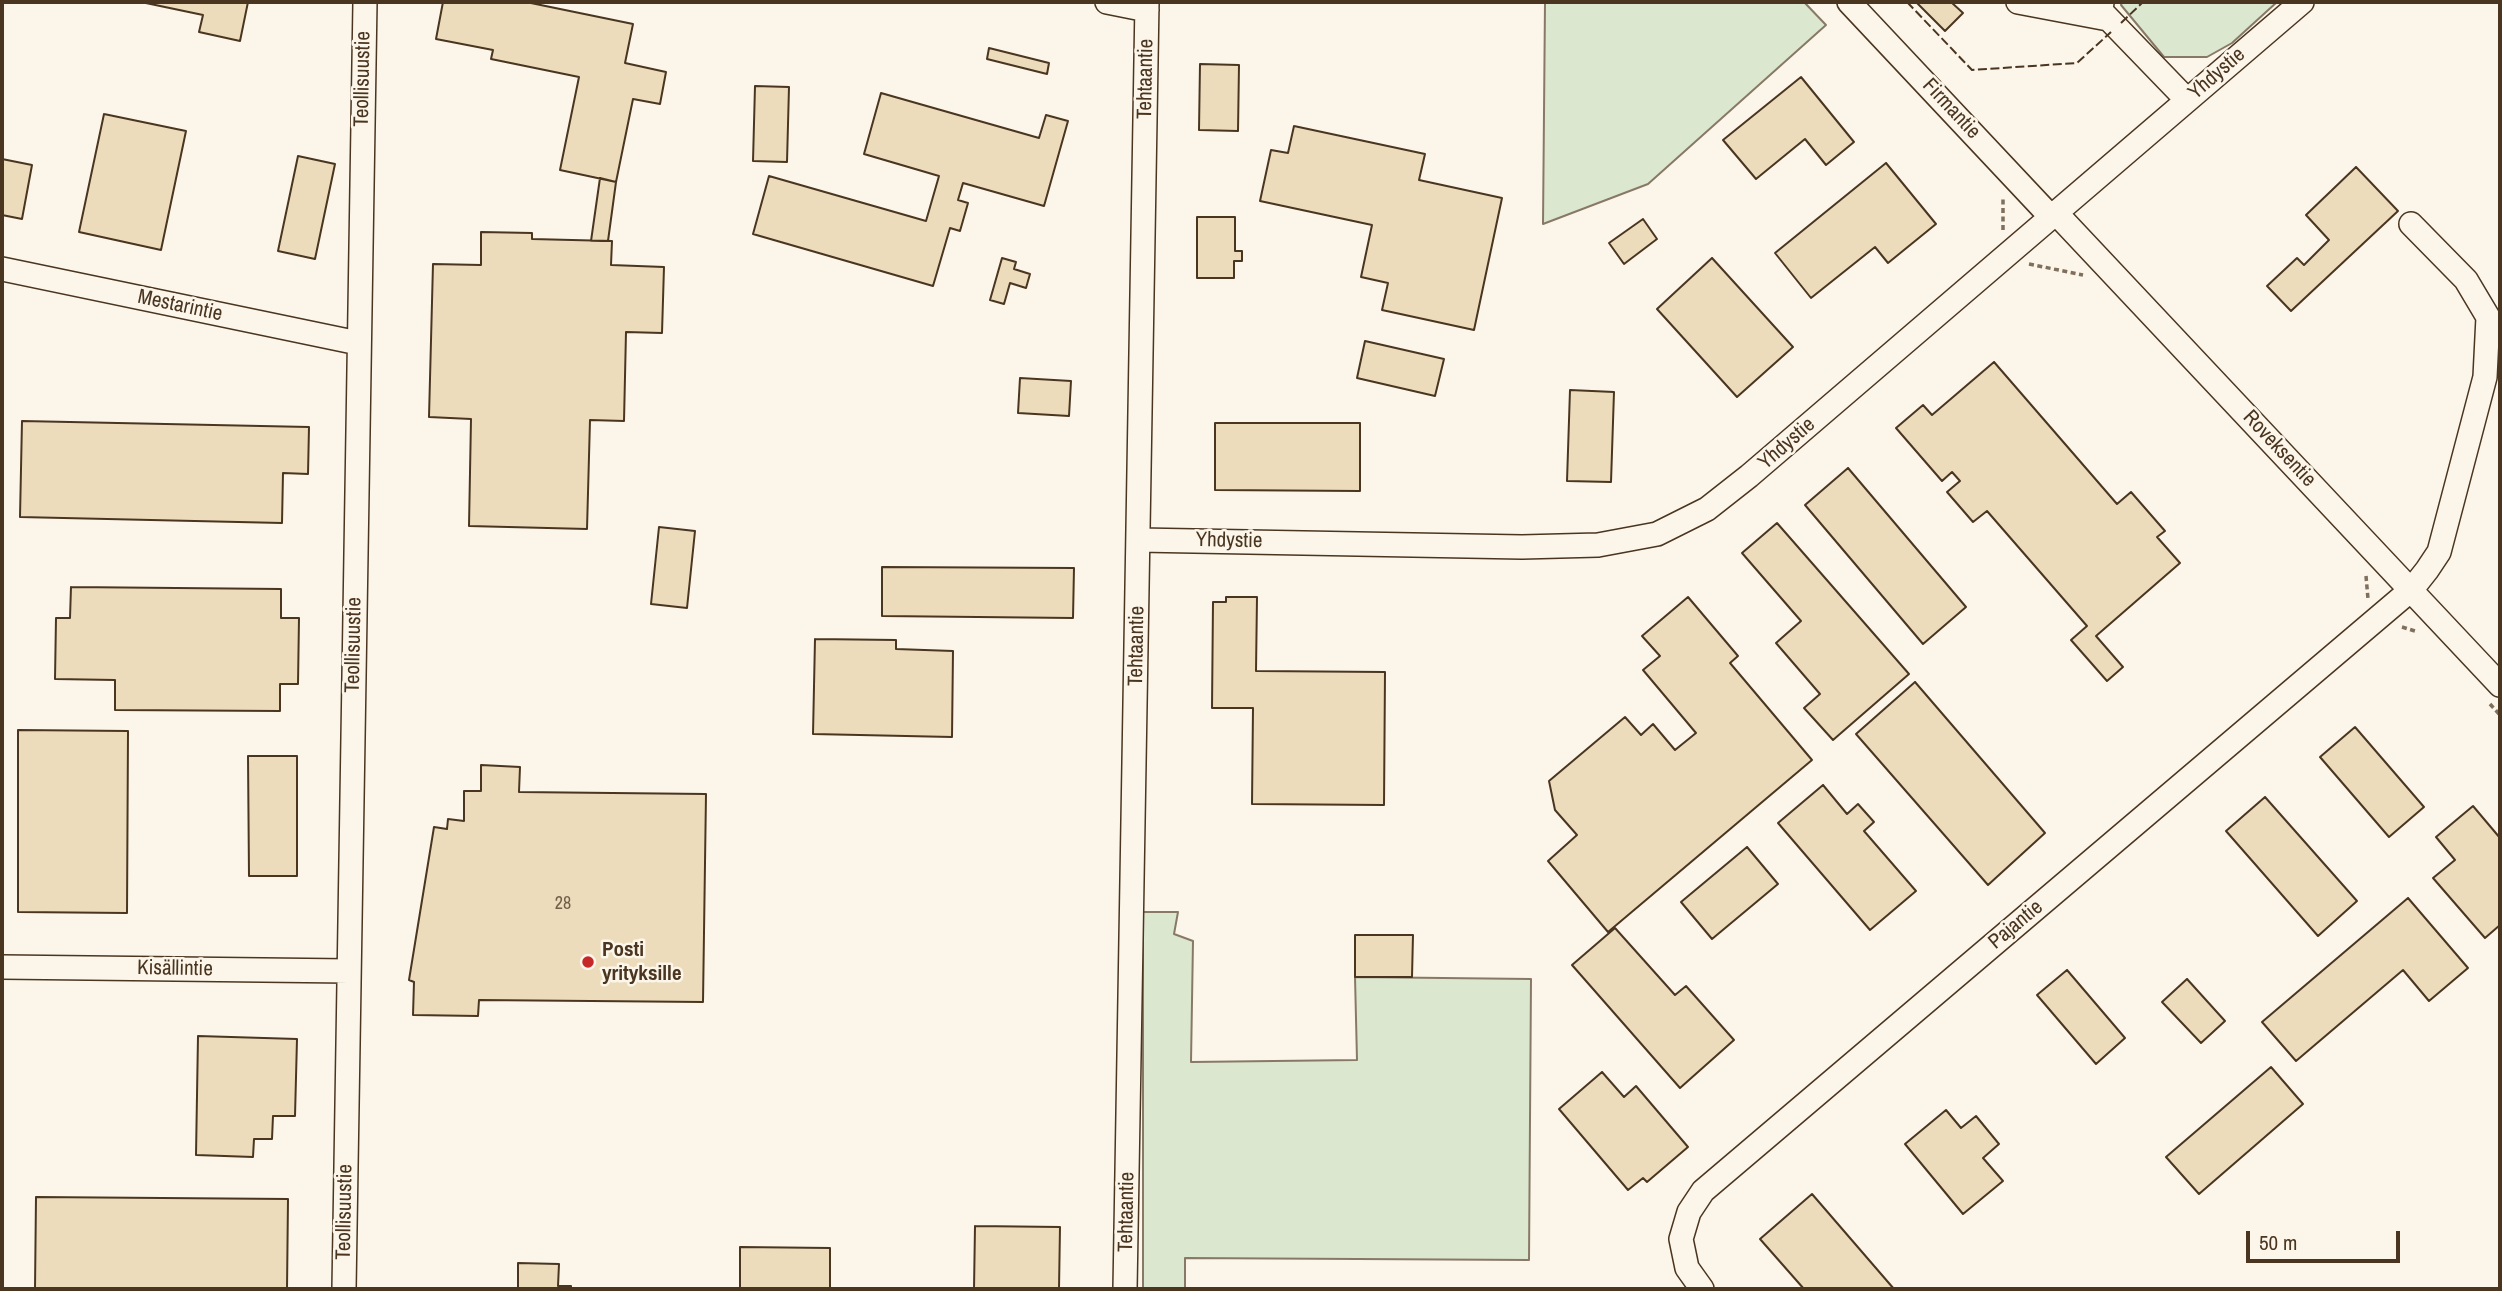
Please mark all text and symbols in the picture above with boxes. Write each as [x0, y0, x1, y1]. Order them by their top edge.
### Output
street label: Teollisuustie [350, 31, 376, 127]
street label: Tehtaantie [1133, 39, 1159, 119]
street label: Yhdystie [2183, 43, 2251, 105]
street label: Firmantie [1917, 73, 1985, 145]
street label: Mestarintie [135, 285, 225, 327]
street label: Roveksentie [2237, 405, 2321, 493]
street label: Yhdystie [1753, 413, 1821, 475]
street label: Yhdystie [1195, 528, 1263, 554]
street label: Teollisuustie [341, 597, 367, 693]
street label: Tehtaantie [1124, 606, 1150, 686]
house number: 28 [555, 893, 571, 915]
street label: Pajantie [1984, 895, 2048, 955]
place label: Posti yrityksille [602, 937, 681, 987]
marker: Posti yrityksille [580, 954, 596, 970]
street label: Kisällintie [137, 956, 213, 982]
street label: Teollisuustie [332, 1164, 358, 1260]
street label: Tehtaantie [1114, 1172, 1140, 1252]
scale bar [2250, 1218, 2404, 1262]
text: 50 m [2259, 1228, 2297, 1257]

